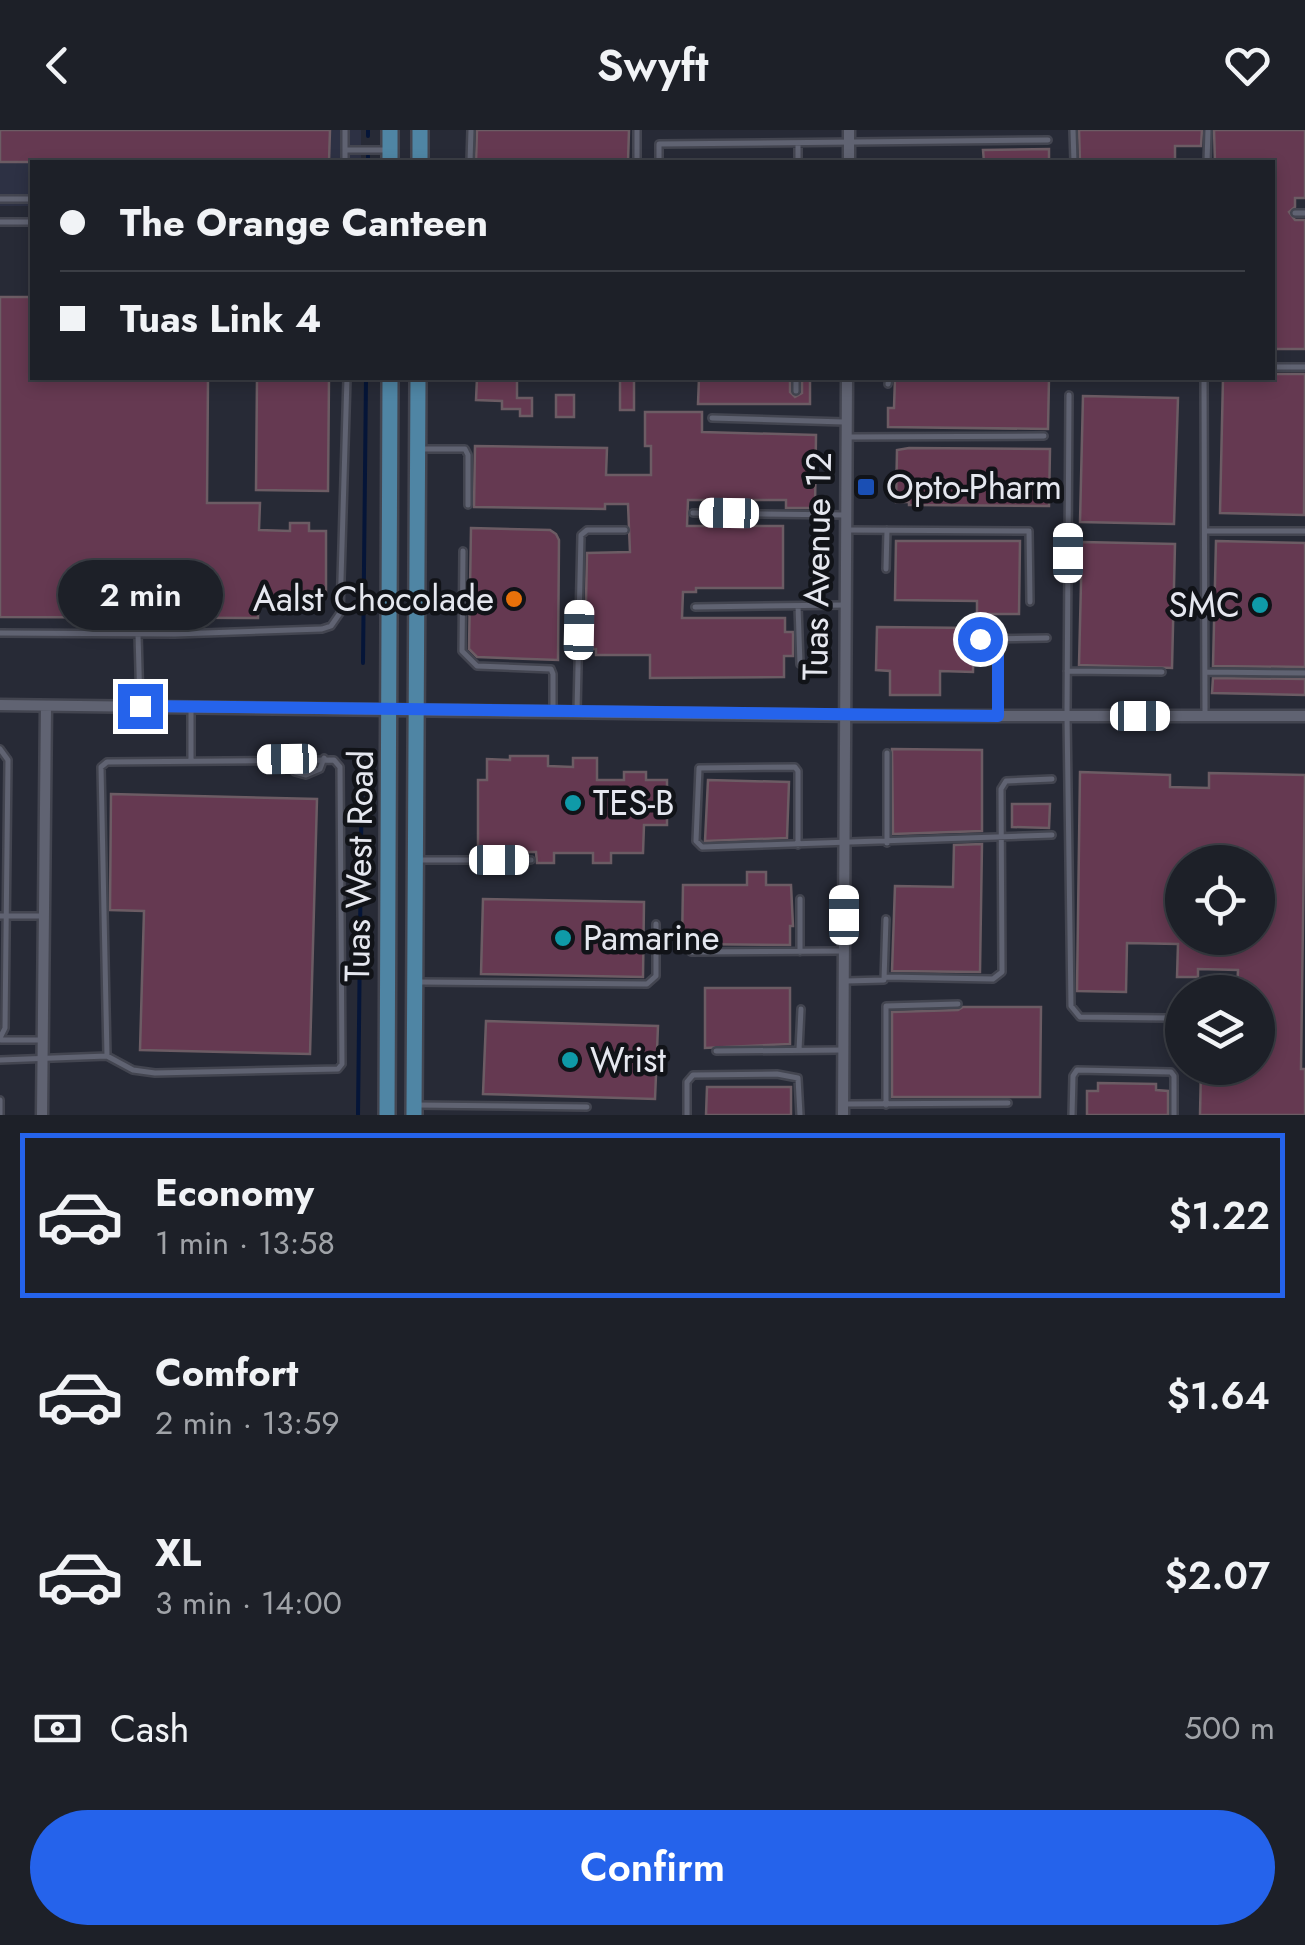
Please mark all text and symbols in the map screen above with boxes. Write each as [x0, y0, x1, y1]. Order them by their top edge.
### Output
text: Swyft [597, 33, 708, 98]
icon: back [30, 38, 85, 93]
icon: heart [1220, 38, 1275, 93]
text: The Orange Canteen [120, 195, 488, 250]
text: Tuas Link 4 [120, 291, 322, 346]
street label: Tuas Avenue 12 [790, 451, 844, 681]
place label: Opto-Pharm [886, 462, 1062, 512]
marker: Opto-Pharm [855, 476, 877, 498]
car [699, 497, 759, 529]
car [1053, 523, 1083, 583]
callout: 2 min [58, 561, 222, 631]
text: 2 min [99, 572, 182, 618]
place label: Aalst Chocolade [253, 574, 494, 624]
place label: SMC [1168, 580, 1240, 630]
marker: Aalst Chocolade [503, 588, 525, 610]
marker: SMC [1249, 594, 1271, 616]
car [563, 600, 595, 660]
route start [958, 617, 1003, 662]
route end [118, 684, 163, 729]
car [1110, 701, 1170, 731]
car [257, 743, 317, 775]
street label: Tuas West Road [332, 750, 386, 982]
place label: TES-B [593, 778, 675, 828]
marker: TES-B [562, 792, 584, 814]
car [469, 845, 529, 875]
map controls [1165, 845, 1275, 1085]
button: locate [1165, 845, 1275, 955]
car [829, 885, 859, 945]
place label: Pamarine [583, 913, 720, 963]
marker: Pamarine [552, 927, 574, 949]
button: layers [1165, 975, 1275, 1085]
place label: Wrist [590, 1035, 666, 1085]
marker: Wrist [559, 1049, 581, 1071]
text: Economy [155, 1165, 314, 1220]
icon: car [35, 1171, 125, 1261]
text: $1.22 [1168, 1188, 1270, 1243]
text: 1 min · 13:58 [155, 1220, 335, 1266]
text: Comfort [155, 1345, 298, 1400]
icon: car [35, 1351, 125, 1441]
text: $1.64 [1167, 1368, 1270, 1423]
text: 2 min · 13:59 [155, 1400, 340, 1446]
text: XL [155, 1525, 201, 1580]
icon: car [35, 1531, 125, 1621]
text: $2.07 [1165, 1548, 1270, 1603]
text: 3 min · 14:00 [155, 1580, 342, 1626]
icon: cash [30, 1701, 85, 1756]
text: Cash [110, 1701, 190, 1756]
text: 500 m [1184, 1705, 1275, 1751]
button: Confirm [30, 1810, 1275, 1925]

